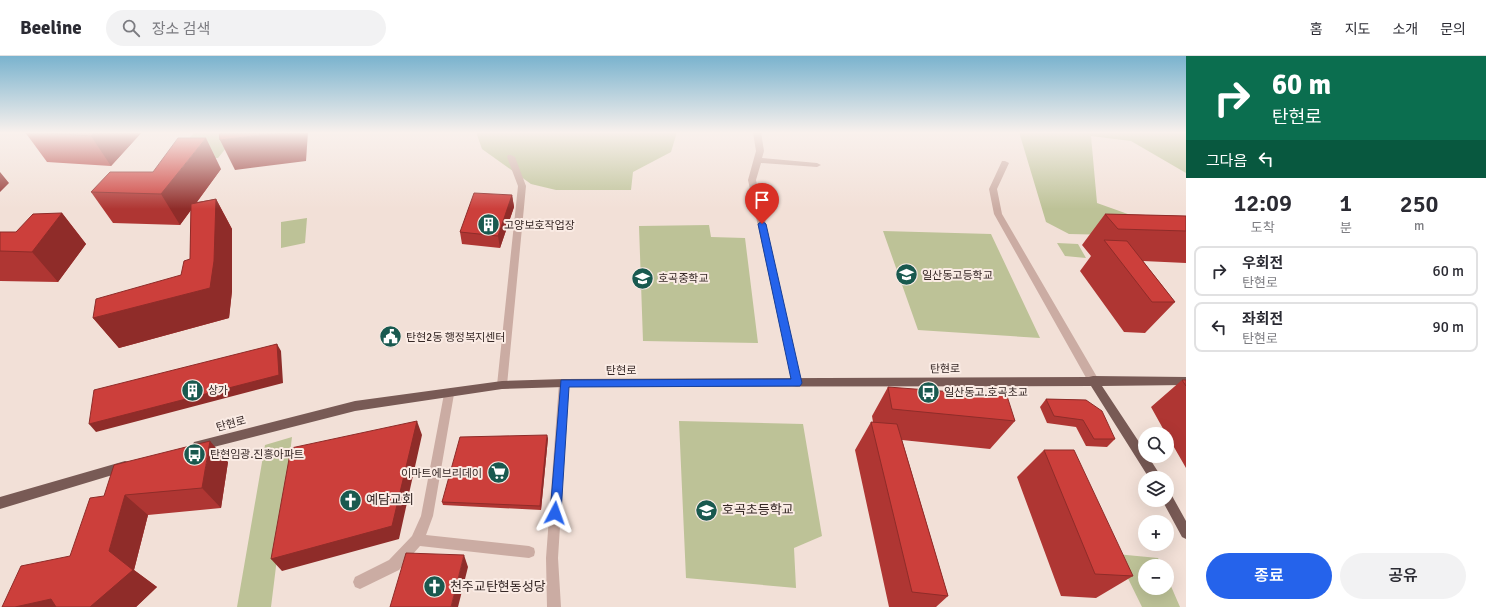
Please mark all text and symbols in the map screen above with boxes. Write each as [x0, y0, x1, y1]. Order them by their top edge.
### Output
search box [106, 10, 386, 46]
text: Beeline [20, 16, 82, 40]
icon: search [120, 17, 142, 39]
text: 장소 검색 [152, 20, 210, 38]
text: 홈 [1310, 21, 1323, 38]
text: 지도 [1345, 21, 1370, 38]
text: 소개 [1392, 21, 1418, 38]
text: 문의 [1440, 21, 1466, 38]
text: 60 m [1272, 68, 1331, 102]
icon: right [1206, 72, 1258, 124]
text: 탄현로 [1272, 106, 1322, 128]
icon: left [1255, 148, 1277, 170]
text: 그다음 [1206, 152, 1247, 170]
pin [745, 183, 779, 224]
text: 12:09 [1233, 188, 1292, 218]
text: 1 [1339, 188, 1352, 218]
icon: arrive [751, 189, 773, 211]
text: 250 [1400, 189, 1439, 219]
building icon: 고양보호작업장 [475, 212, 501, 238]
text: m [1414, 218, 1424, 234]
place label: 고양보호작업장 [504, 219, 575, 232]
text: 도착 [1251, 220, 1275, 236]
text: 분 [1340, 220, 1352, 236]
text: 우회전 [1242, 254, 1283, 272]
icon: right [1208, 260, 1230, 282]
school or university icon: 일산동고등학교 [893, 262, 919, 288]
text: 60 m [1433, 262, 1464, 280]
school or university icon: 호곡중학교 [629, 265, 655, 291]
place label: 일산동고등학교 [922, 269, 993, 282]
place label: 호곡중학교 [658, 272, 709, 285]
text: 탄현로 [1242, 275, 1278, 291]
text: 좌회전 [1242, 310, 1283, 328]
icon: left [1208, 316, 1230, 338]
text: 90 m [1433, 318, 1464, 336]
public building icon: 탄현2동 행정복지센터 [378, 324, 404, 350]
place label: 탄현2동 행정복지센터 [406, 331, 505, 344]
text: 탄현로 [1242, 331, 1278, 347]
street label: 탄현로 [930, 362, 960, 376]
street label: 탄현로 [606, 364, 636, 377]
building icon: 상가 [180, 377, 206, 403]
bus stop icon: 일산동고.호곡초교 [916, 379, 942, 405]
place label: 상가 [208, 384, 228, 397]
place label: 일산동고.호곡초교 [944, 386, 1028, 399]
street label: 탄현로 [215, 414, 247, 434]
map controls [1138, 427, 1174, 595]
button: search [1138, 427, 1174, 463]
bus stop icon: 탄현임광.진흥아파트 [182, 441, 208, 467]
place label: 탄현임광.진흥아파트 [210, 448, 304, 461]
supermarket icon: 이마트에브리데이 [485, 460, 511, 486]
place label: 이마트에브리데이 [401, 467, 482, 480]
button: layers [1138, 471, 1174, 507]
church icon: 예담교회 [337, 487, 363, 513]
place label: 예담교회 [366, 492, 414, 508]
position arrow [534, 492, 576, 534]
school or university icon: 호곡초등학교 [694, 497, 720, 523]
place label: 호곡초등학교 [722, 502, 794, 518]
button: + [1138, 515, 1174, 551]
button: 종료 [1206, 553, 1332, 599]
button: 공유 [1340, 553, 1466, 599]
button: − [1138, 559, 1174, 595]
church icon: 천주교탄현동성당 [421, 574, 447, 600]
place label: 천주교탄현동성당 [450, 579, 546, 595]

